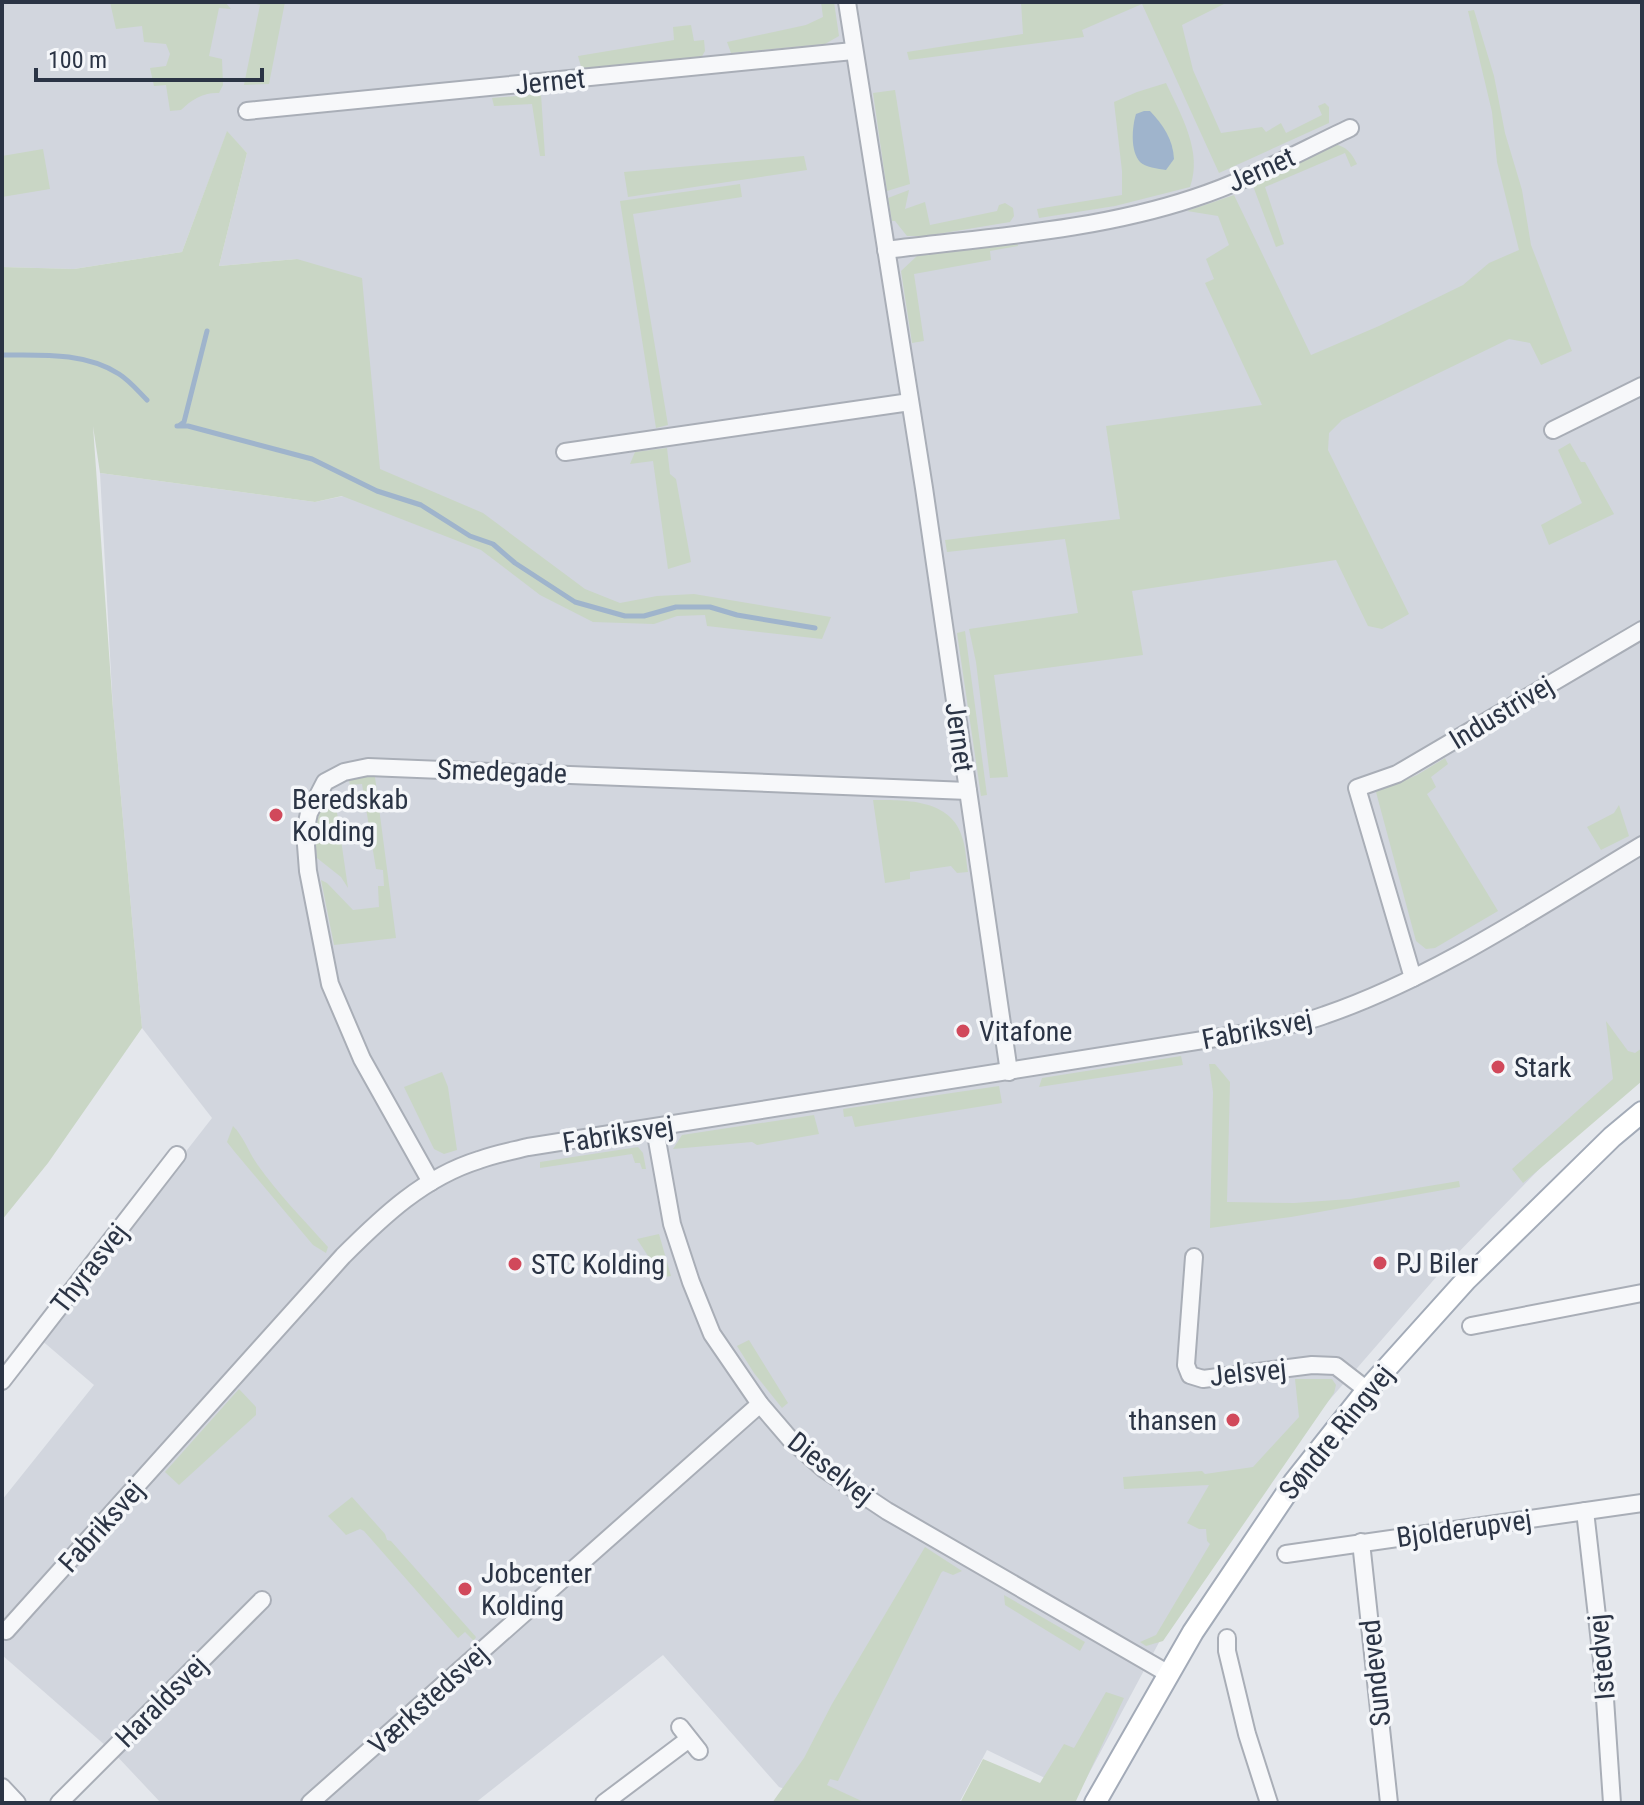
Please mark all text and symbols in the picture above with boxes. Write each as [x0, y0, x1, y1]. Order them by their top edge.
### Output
scale bar [36, 32, 262, 82]
text: 100 m [48, 46, 107, 74]
street label: Jernet [513, 61, 587, 102]
street label: Jernet [1222, 140, 1300, 199]
street label: Industrivej [1443, 669, 1559, 756]
street label: Jernet [938, 700, 981, 774]
street label: Smedegade [436, 753, 568, 790]
place label: Beredskab Kolding [292, 783, 408, 848]
marker: Beredskab Kolding [267, 806, 285, 824]
street label: Fabriksvej [1199, 1003, 1315, 1056]
place label: Vitafone [979, 1015, 1072, 1048]
marker: Vitafone [954, 1022, 972, 1040]
place label: Stark [1514, 1051, 1572, 1084]
marker: Stark [1489, 1058, 1507, 1076]
street label: Fabriksvej [560, 1109, 676, 1160]
street label: Thyrasvej [44, 1217, 135, 1320]
place label: PJ Biler [1396, 1247, 1479, 1280]
place label: STC Kolding [531, 1248, 665, 1281]
marker: PJ Biler [1371, 1254, 1389, 1272]
marker: STC Kolding [506, 1255, 524, 1273]
street label: Jelsvej [1208, 1352, 1288, 1393]
street label: Søndre Ringvej [1272, 1358, 1401, 1506]
place label: thansen [1129, 1404, 1217, 1437]
marker: thansen [1224, 1411, 1242, 1429]
street label: Dieselvej [782, 1425, 880, 1512]
street label: Fabriksvej [52, 1474, 151, 1579]
street label: Bjolderupvej [1394, 1503, 1534, 1554]
place label: Jobcenter Kolding [481, 1557, 592, 1622]
marker: Jobcenter Kolding [456, 1580, 474, 1598]
street label: Istedvej [1581, 1613, 1622, 1701]
street label: Sundeved [1353, 1618, 1398, 1728]
street label: Værkstedsvej [362, 1637, 495, 1762]
street label: Haraldsvej [109, 1649, 214, 1754]

